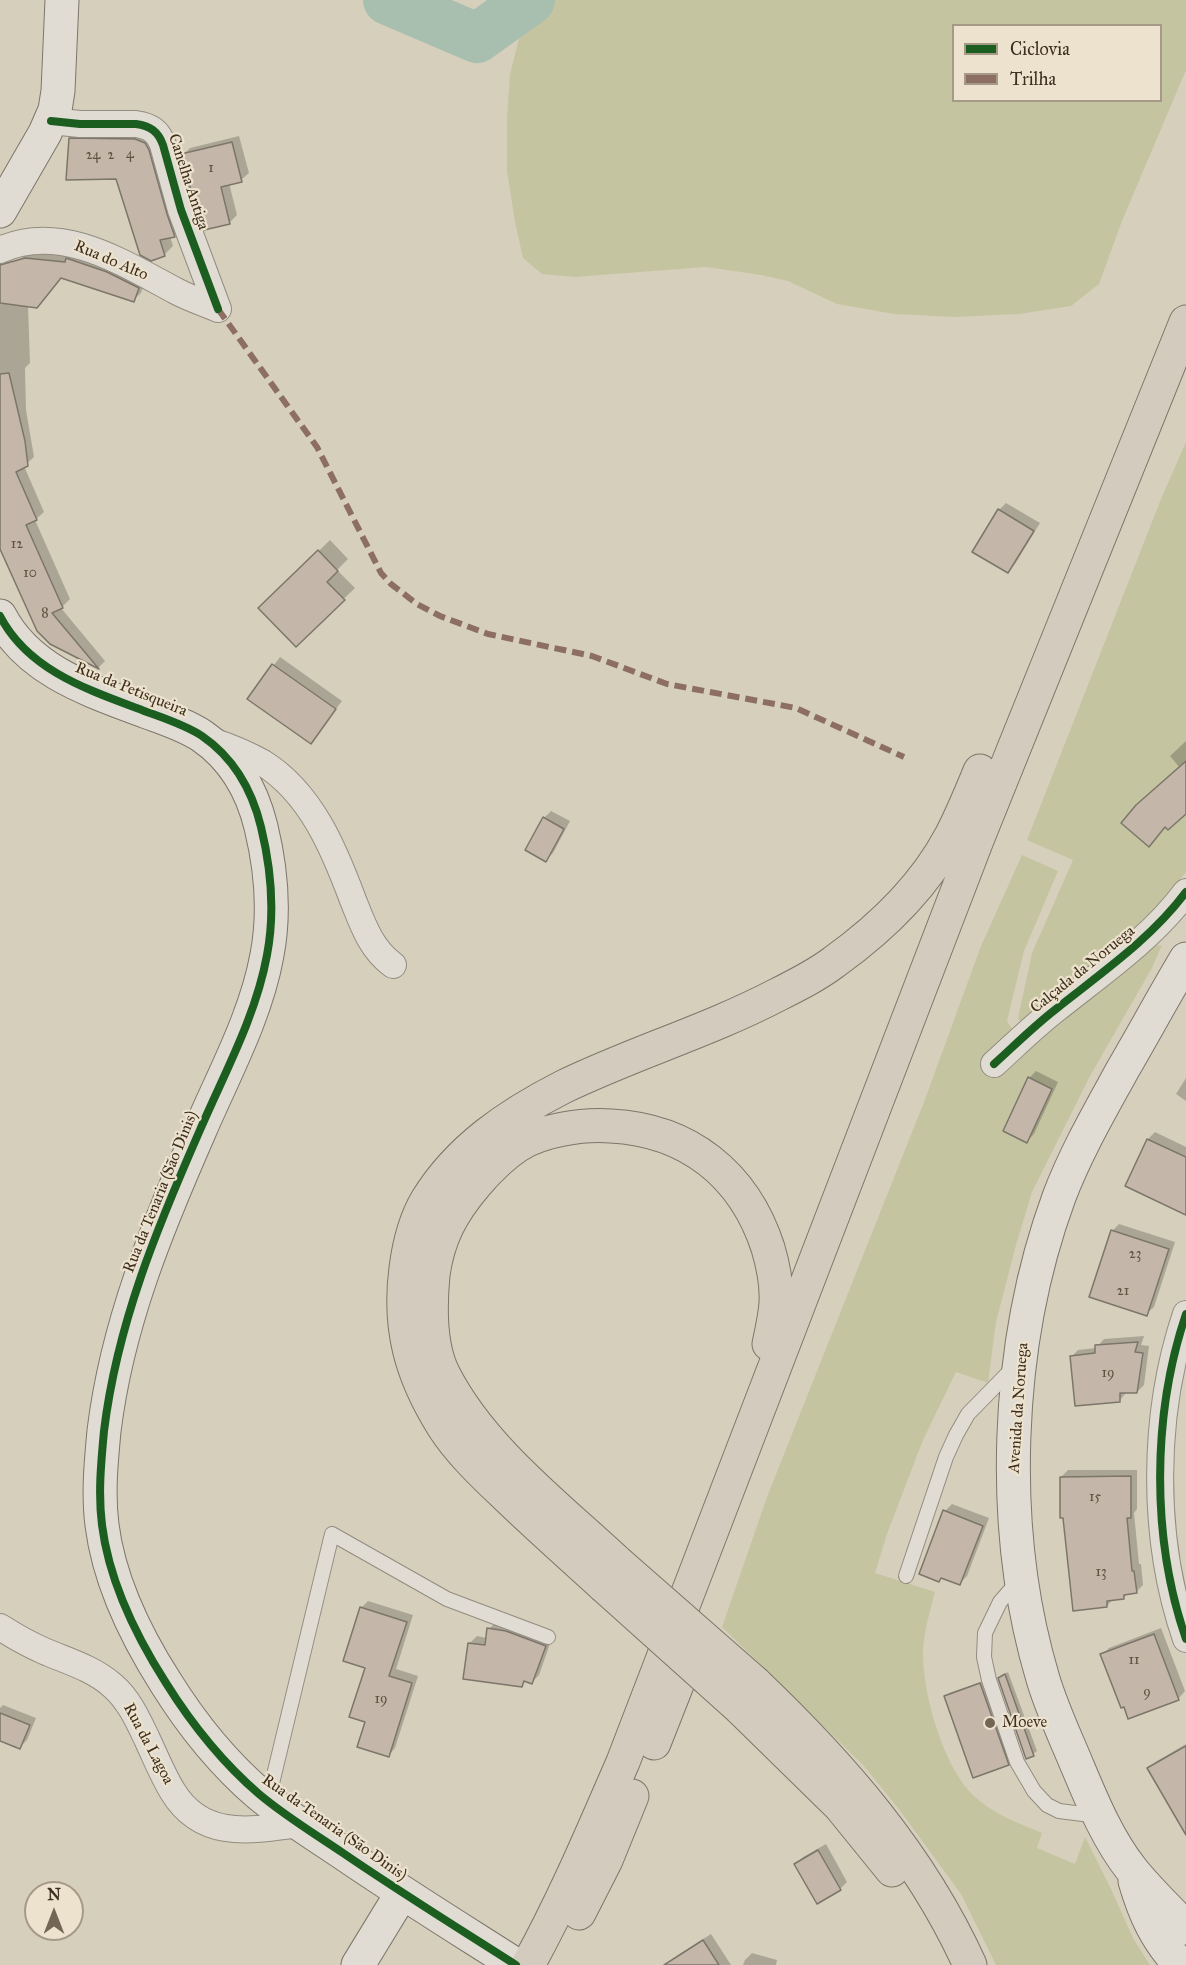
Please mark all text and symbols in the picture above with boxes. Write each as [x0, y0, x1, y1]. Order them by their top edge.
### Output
legend [952, 24, 1162, 102]
text: Ciclovia [1010, 38, 1070, 60]
text: Trilha [1010, 68, 1056, 90]
street label: Canelha Antiga [163, 131, 213, 233]
house number: 4 [126, 147, 134, 163]
house number: 24 [86, 148, 100, 164]
house number: 2 [108, 148, 114, 164]
house number: 1 [208, 161, 214, 177]
street label: Rua do Alto [71, 237, 151, 285]
house number: 12 [11, 537, 23, 553]
house number: 10 [23, 566, 37, 582]
house number: 8 [41, 606, 49, 622]
street label: Rua da Petisqueira [72, 659, 190, 721]
street label: Calçada da Noruega [1027, 922, 1139, 1018]
street label: Rua da Tenaria (São Dinis) [120, 1108, 202, 1276]
house number: 23 [1129, 1247, 1141, 1263]
house number: 21 [1117, 1284, 1129, 1300]
street label: Avenida da Noruega [1005, 1342, 1033, 1474]
house number: 19 [1102, 1366, 1114, 1382]
house number: 15 [1089, 1490, 1101, 1506]
house number: 13 [1095, 1565, 1107, 1581]
house number: 11 [1128, 1653, 1140, 1669]
house number: 9 [1143, 1685, 1151, 1701]
house number: 19 [375, 1692, 387, 1708]
street label: Rua da Lagoa [119, 1700, 177, 1788]
place label: Moeve [1002, 1713, 1047, 1733]
marker: Moeve [983, 1716, 997, 1730]
street label: Rua da Tenaria (São Dinis) [258, 1771, 410, 1885]
north arrow [24, 1881, 84, 1941]
text: N [47, 1885, 61, 1904]

